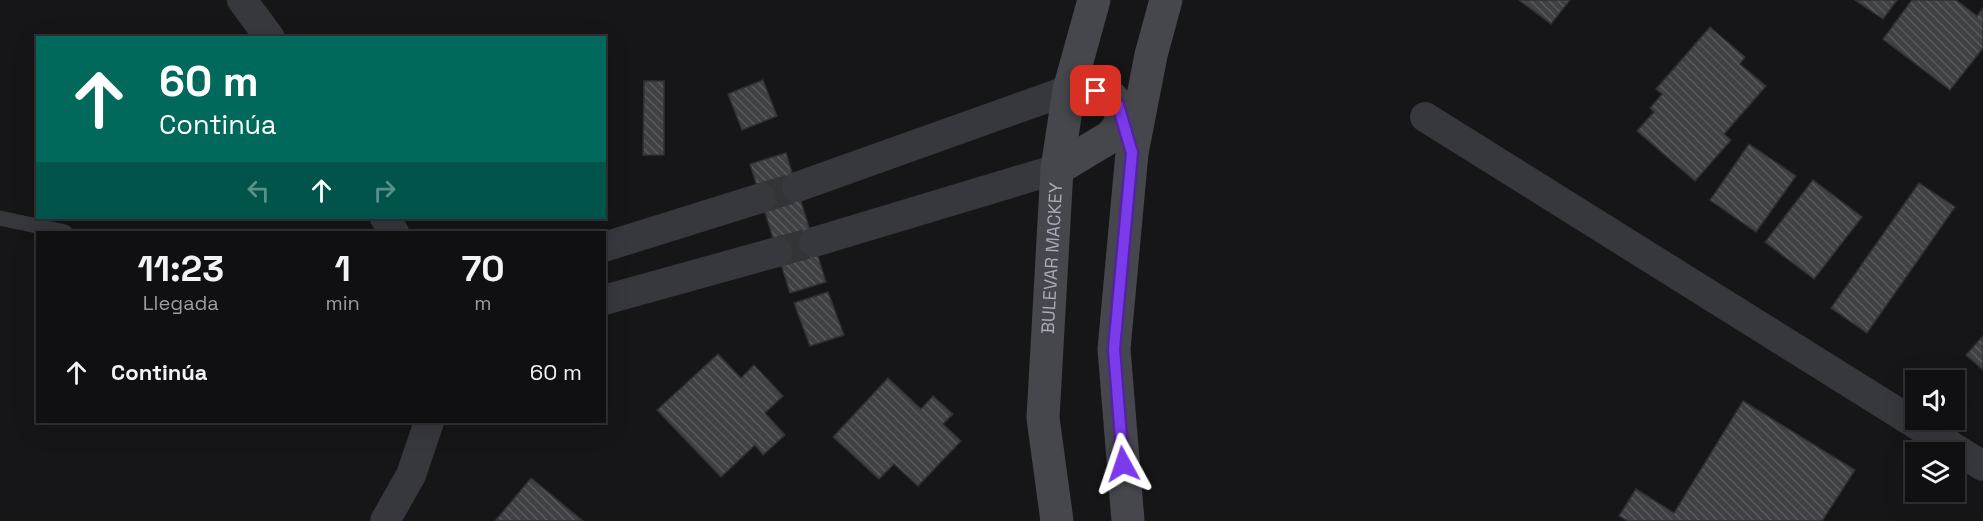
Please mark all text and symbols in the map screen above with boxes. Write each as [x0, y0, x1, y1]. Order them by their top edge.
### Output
text: 60 m [159, 55, 259, 108]
icon: ahead [60, 60, 138, 138]
pin [1070, 65, 1121, 116]
icon: arrive [1079, 74, 1112, 107]
text: Continúa [159, 107, 277, 142]
icon: left [242, 174, 275, 207]
icon: ahead [305, 174, 338, 207]
icon: right [368, 174, 401, 207]
street label: BULEVAR MACKEY [1036, 182, 1067, 335]
text: 11:23 [137, 246, 224, 292]
text: 1 [335, 246, 351, 292]
text: 70 [461, 246, 505, 292]
text: Llegada [143, 290, 219, 316]
text: min [326, 290, 360, 316]
text: m [474, 290, 492, 316]
icon: ahead [60, 356, 93, 389]
text: Continúa [111, 358, 207, 386]
text: 60 m [530, 358, 582, 386]
map controls [1905, 370, 1965, 502]
button: sound [1905, 370, 1965, 430]
position arrow [1091, 432, 1155, 496]
button: layers [1905, 442, 1965, 502]

